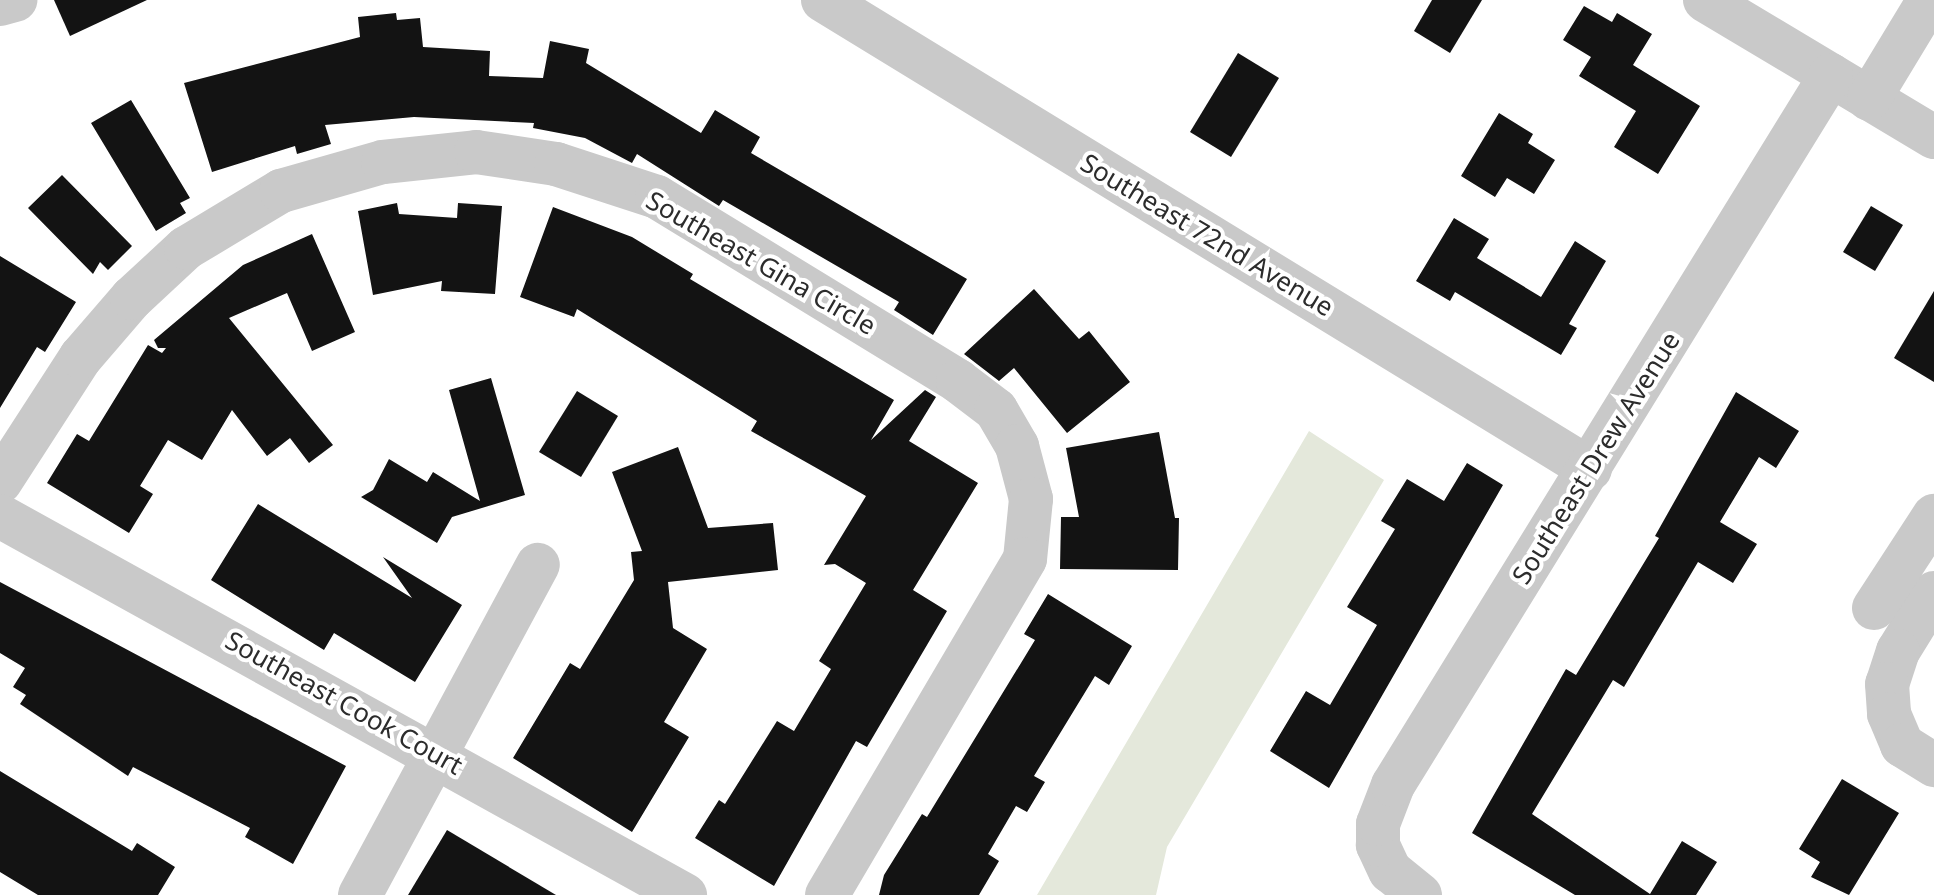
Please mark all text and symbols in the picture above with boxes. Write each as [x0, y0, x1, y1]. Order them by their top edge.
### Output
street label: Southeast 72nd Avenue [1075, 147, 1339, 323]
street label: Southeast Gina Circle [641, 185, 881, 341]
street label: Southeast Drew Avenue [1506, 326, 1686, 590]
street label: Southeast Cook Court [220, 625, 468, 781]

